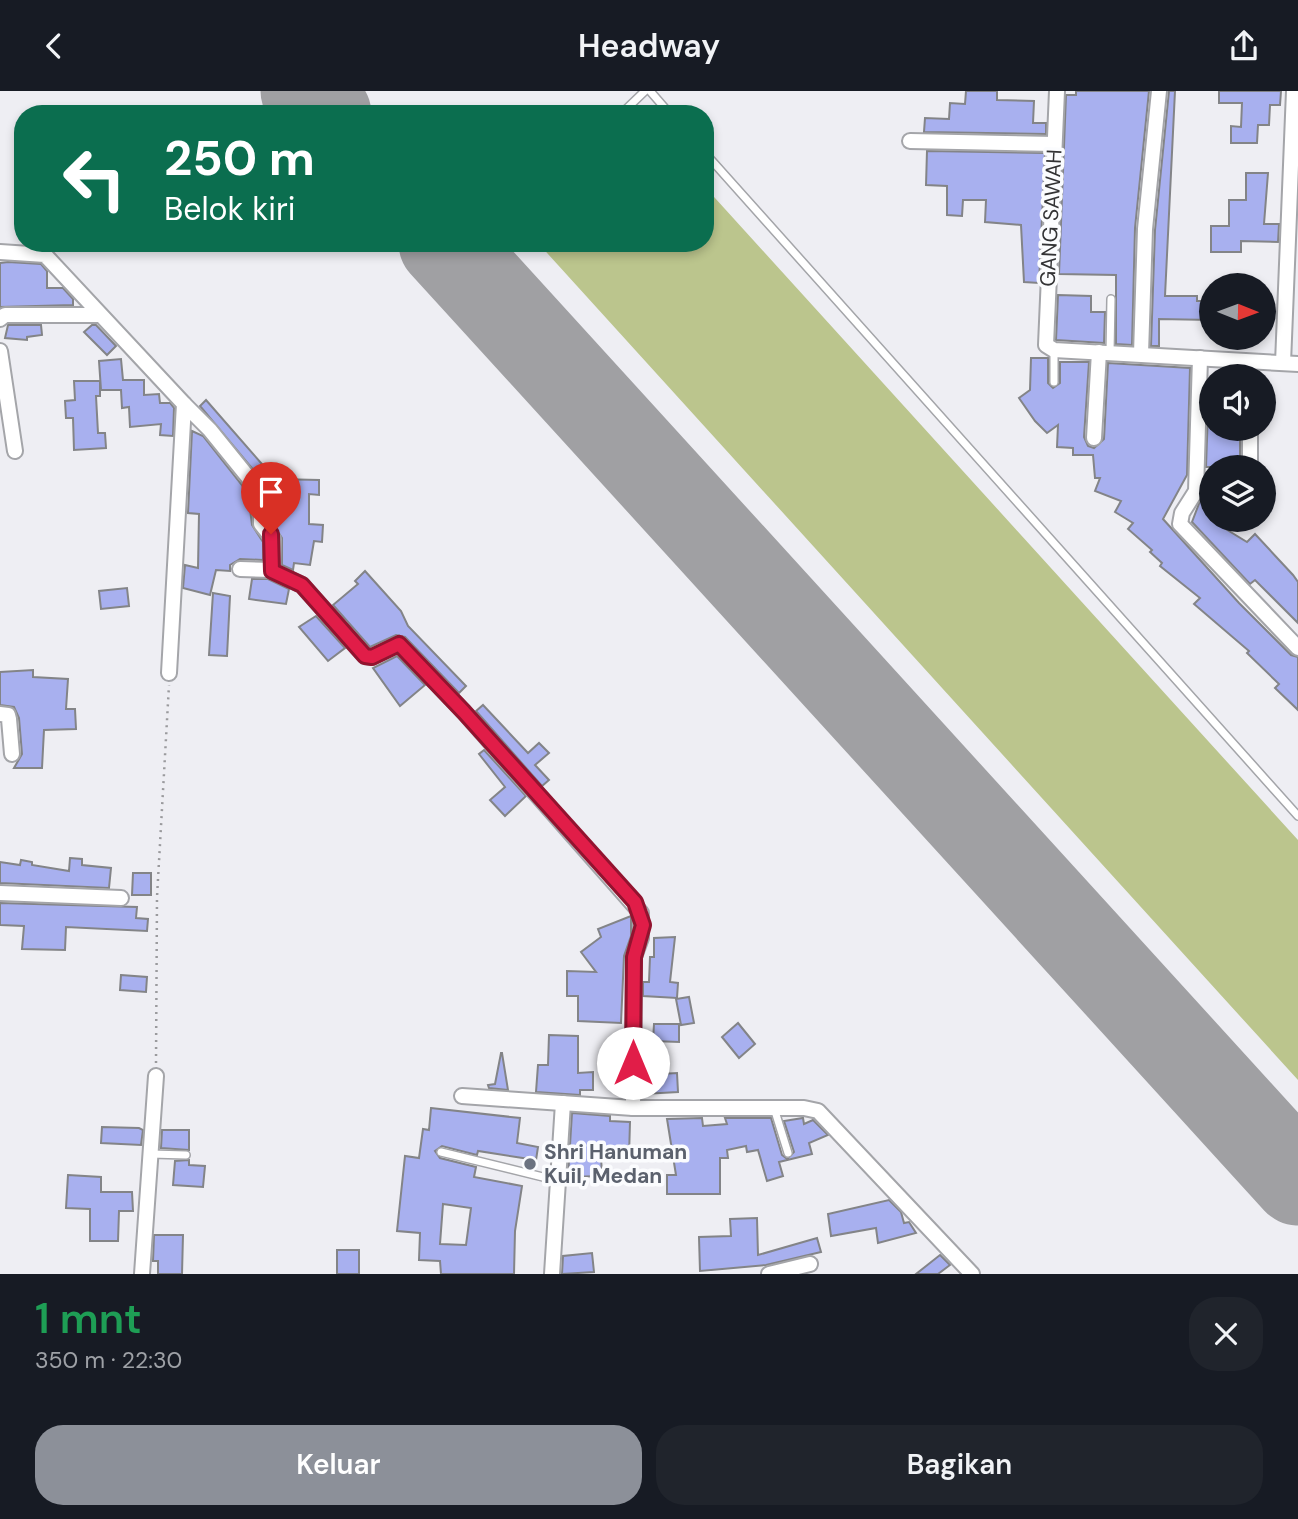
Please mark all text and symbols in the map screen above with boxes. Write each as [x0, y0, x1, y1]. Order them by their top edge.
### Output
text: Headway [578, 25, 720, 67]
icon: back [35, 27, 73, 65]
icon: share [1225, 27, 1263, 65]
text: 250 m [164, 126, 315, 190]
icon: left [49, 133, 140, 224]
street label: GANG SAWAH [1033, 149, 1069, 287]
text: Belok kiri [164, 188, 296, 230]
north arrow [1199, 273, 1276, 350]
map controls [1199, 273, 1276, 532]
button: sound [1199, 364, 1276, 441]
button: layers [1199, 455, 1276, 532]
pin [241, 462, 301, 534]
icon: arrive [252, 473, 290, 511]
position arrow [596, 1026, 670, 1100]
place label: Shri Hanuman Kuil, Medan [544, 1138, 687, 1190]
marker: Shri Hanuman Kuil, Medan [522, 1156, 538, 1172]
text: 1 mnt [35, 1291, 142, 1346]
button: close [1189, 1297, 1263, 1371]
text: 350 m · 22:30 [35, 1345, 182, 1375]
button: Keluar [35, 1425, 642, 1505]
button: Bagikan [656, 1425, 1263, 1505]

